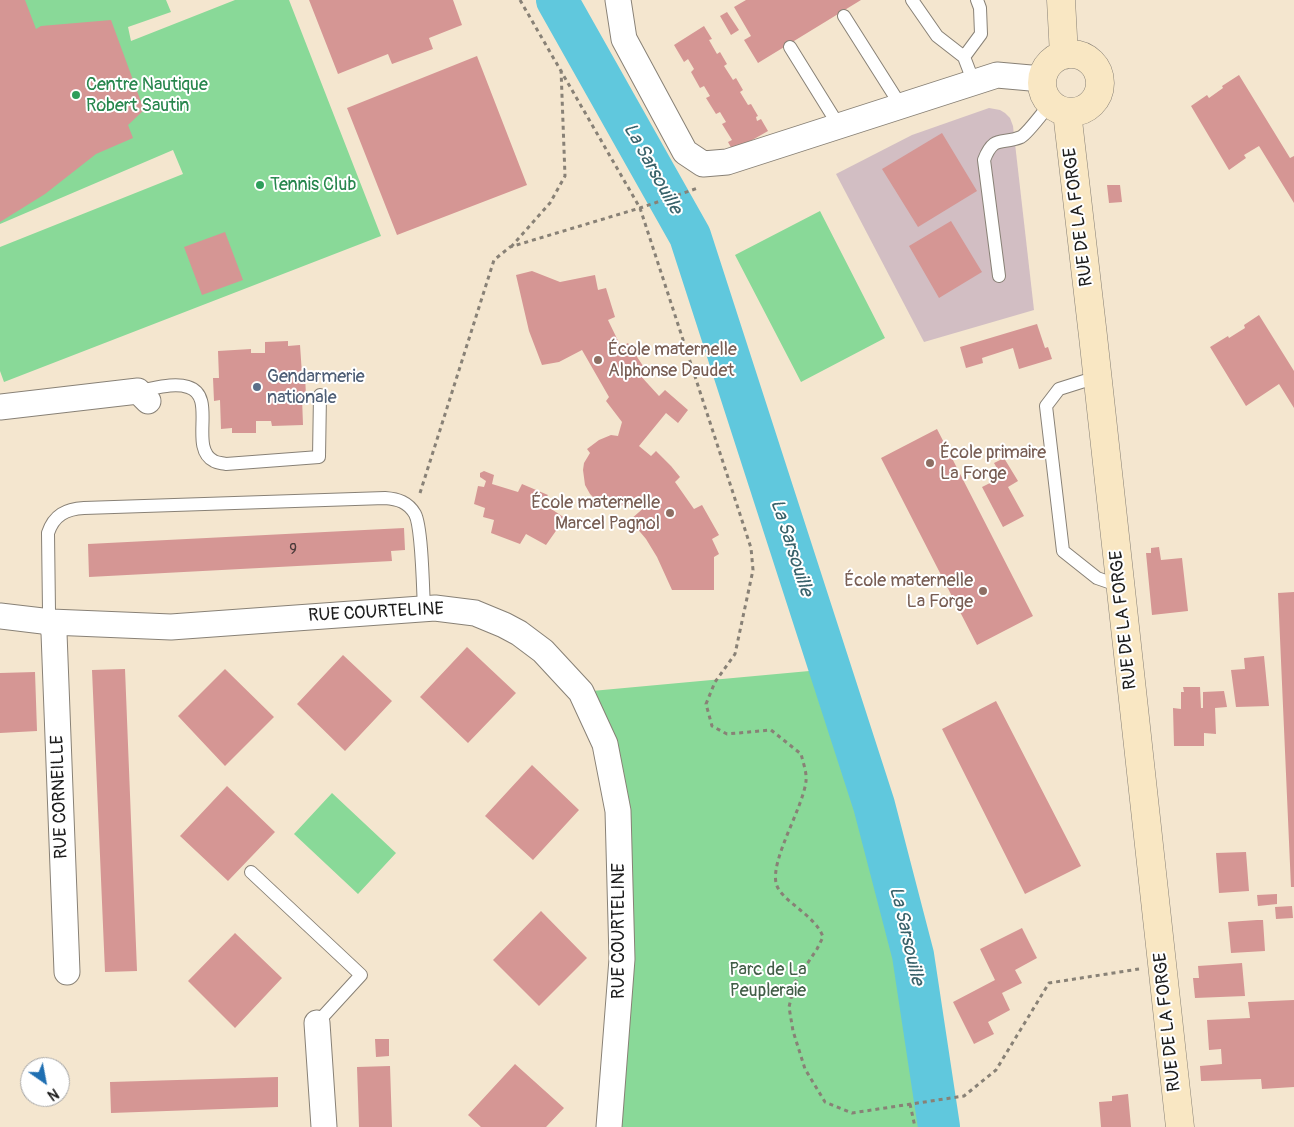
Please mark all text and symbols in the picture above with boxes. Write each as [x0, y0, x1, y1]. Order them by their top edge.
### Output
place label: Centre Nautique Robert Sautin [86, 74, 208, 116]
marker: Centre Nautique Robert Sautin [70, 89, 82, 101]
water label: La Sarsouille [618, 120, 686, 218]
street label: RUE DE LA FORGE [1060, 146, 1098, 288]
place label: Tennis Club [270, 174, 356, 196]
marker: Tennis Club [254, 179, 266, 191]
place label: École maternelle Alphonse Daudet [608, 339, 737, 382]
marker: École maternelle Alphonse Daudet [592, 354, 604, 366]
place label: Gendarmerie nationale [267, 366, 365, 408]
marker: Gendarmerie nationale [251, 381, 263, 393]
place label: École primaire La Forge [940, 442, 1046, 484]
marker: École primaire La Forge [924, 457, 936, 469]
place label: École maternelle Marcel Pagnol [531, 492, 660, 534]
water label: La Sarsouille [765, 497, 817, 599]
marker: École maternelle Marcel Pagnol [664, 507, 676, 519]
house number: 9 [289, 541, 297, 559]
street label: RUE DE LA FORGE [1106, 549, 1142, 691]
place label: École maternelle La Forge [844, 570, 973, 612]
marker: École maternelle La Forge [977, 585, 989, 597]
street label: RUE COURTELINE [308, 599, 444, 627]
street label: RUE CORNEILLE [47, 735, 73, 859]
street label: RUE COURTELINE [608, 863, 630, 999]
water label: La Sarsouille [884, 885, 928, 987]
street label: RUE DE LA FORGE [1150, 951, 1186, 1093]
park label: Parc de La Peupleraie [729, 959, 807, 1002]
north arrow [20, 1057, 70, 1107]
text: N [44, 1084, 61, 1104]

